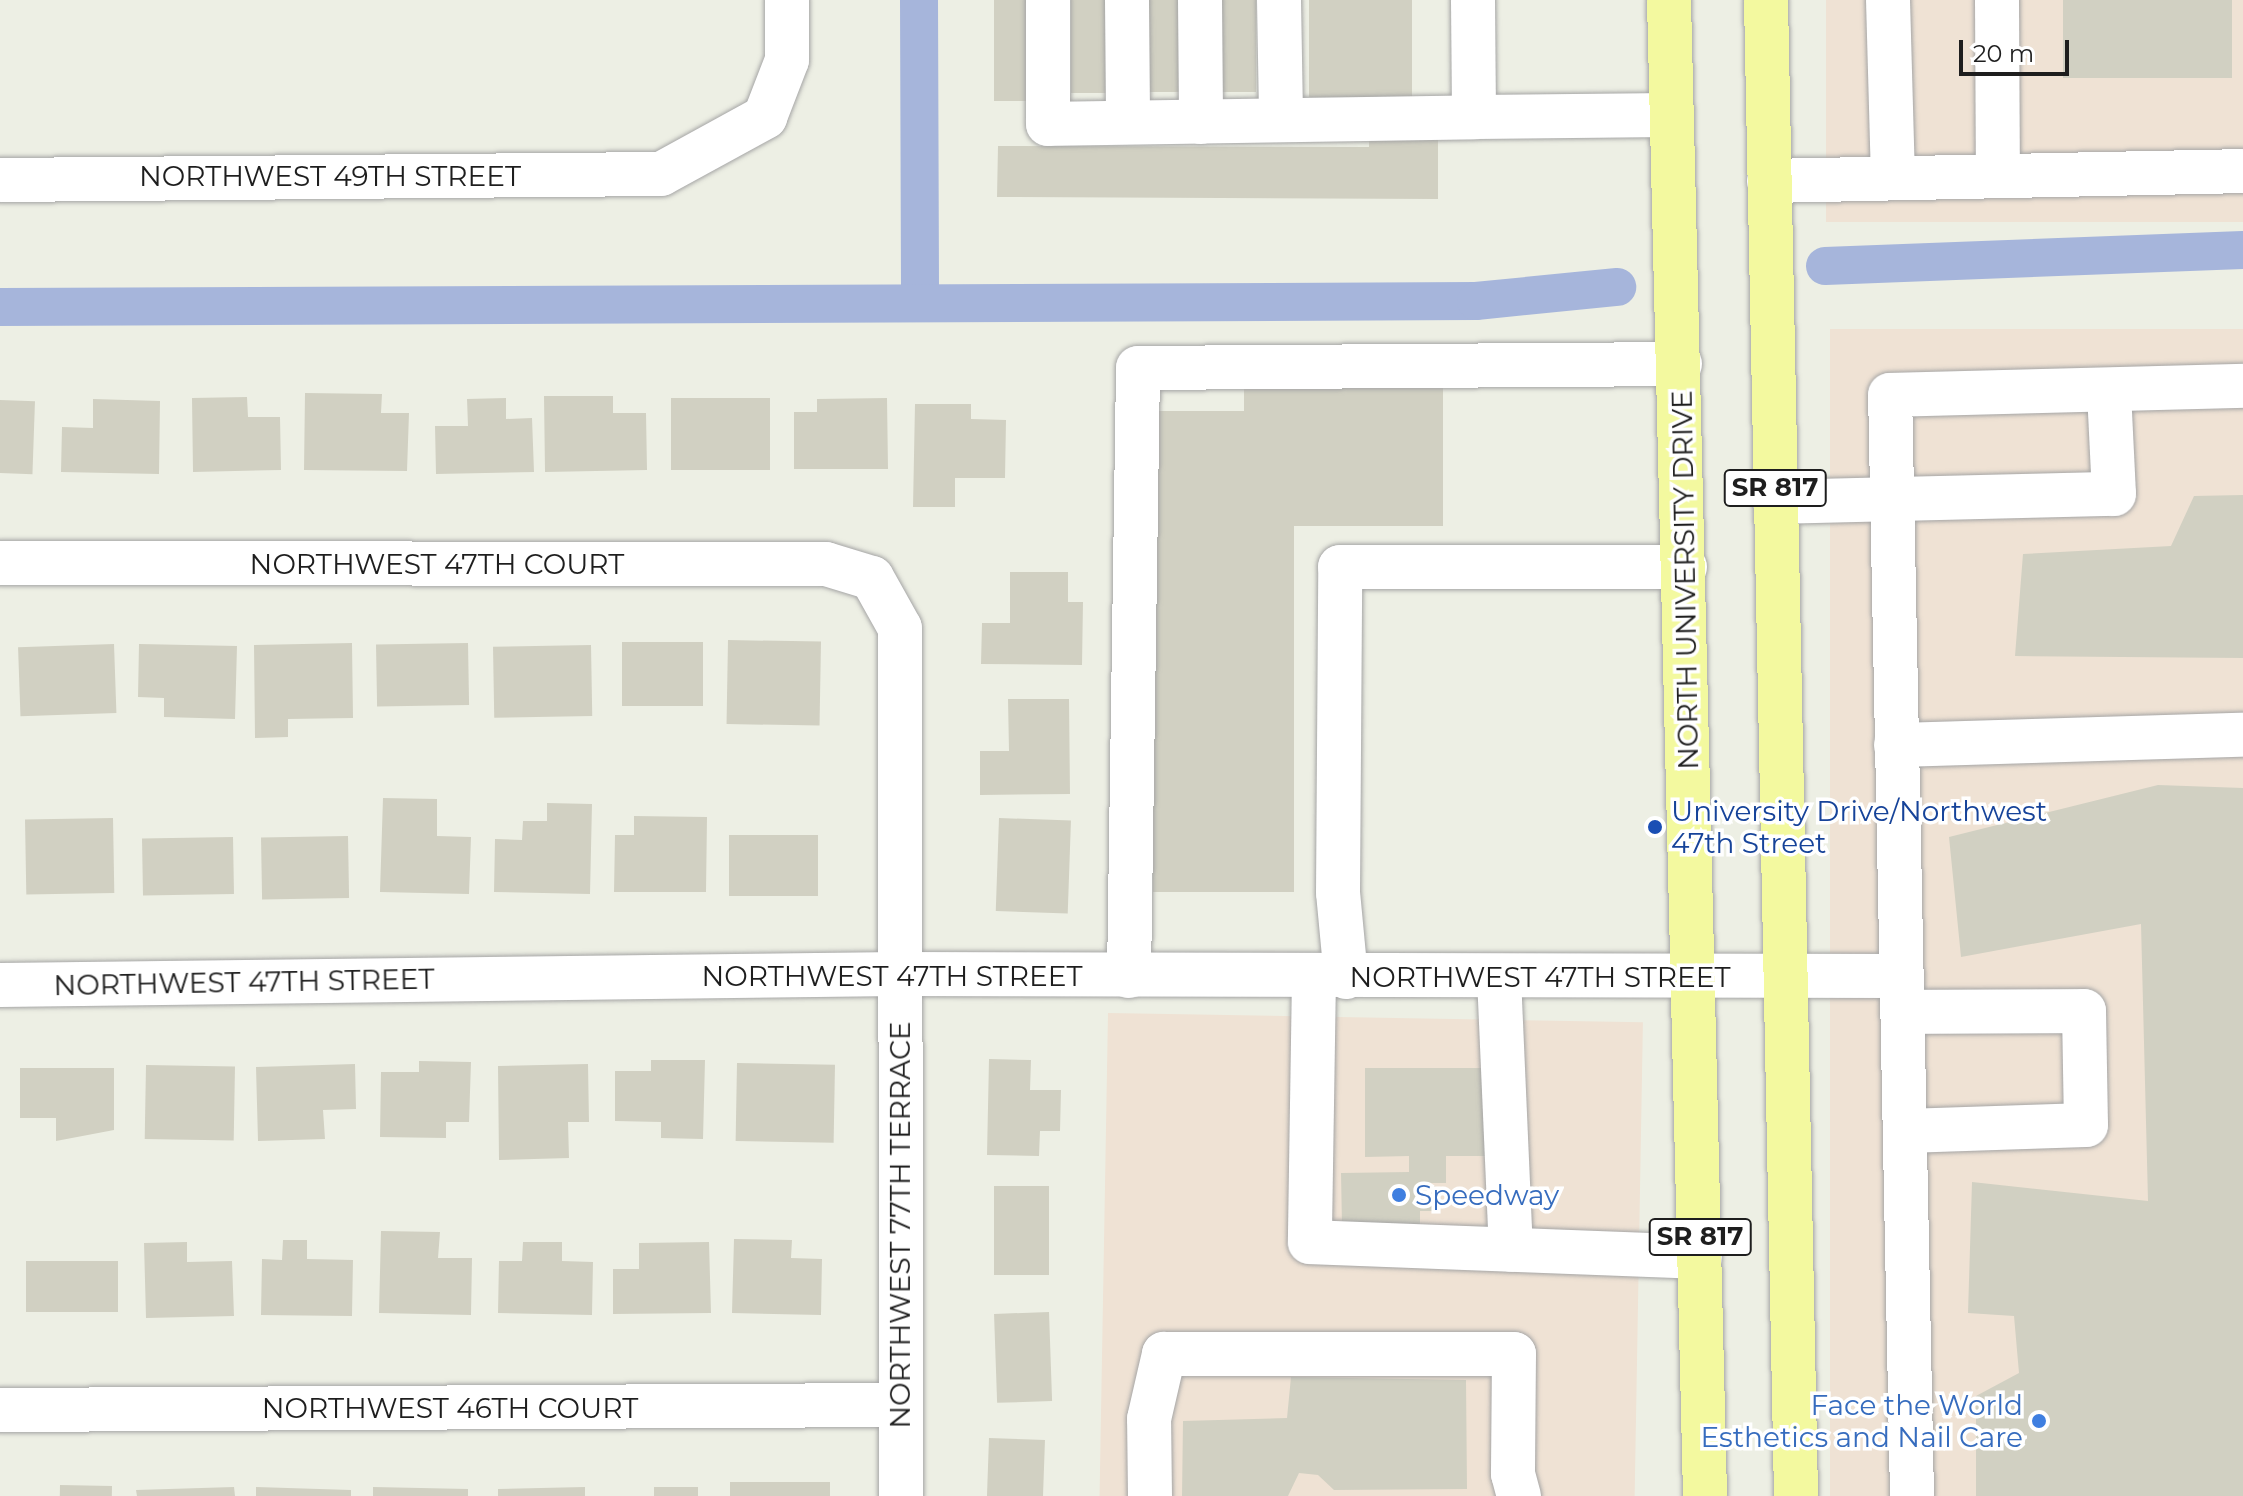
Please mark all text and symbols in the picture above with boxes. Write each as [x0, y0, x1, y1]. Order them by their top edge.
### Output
scale bar [1963, 24, 2073, 74]
text: 20 m [1973, 39, 2034, 68]
street label: NORTHWEST 49TH STREET [139, 159, 521, 193]
street label: NORTH UNIVERSITY DRIVE [1665, 390, 1705, 770]
road number: SR 817 [1723, 466, 1827, 510]
street label: NORTHWEST 47TH COURT [250, 547, 624, 581]
place label: University Drive/Northwest 47th Street [1671, 794, 2047, 860]
marker: University Drive/Northwest 47th Street [1646, 818, 1664, 836]
street label: NORTHWEST 47TH STREET [702, 959, 1082, 993]
street label: NORTHWEST 47TH STREET [1350, 960, 1730, 994]
street label: NORTHWEST 47TH STREET [53, 962, 435, 1002]
street label: NORTHWEST 77TH TERRACE [883, 1021, 917, 1429]
place label: Speedway [1415, 1178, 1559, 1212]
marker: Speedway [1390, 1186, 1408, 1204]
road number: SR 817 [1648, 1215, 1752, 1259]
place label: Face the World Esthetics and Nail Care [1701, 1388, 2023, 1454]
street label: NORTHWEST 46TH COURT [262, 1391, 638, 1425]
marker: Face the World Esthetics and Nail Care [2030, 1412, 2048, 1430]

